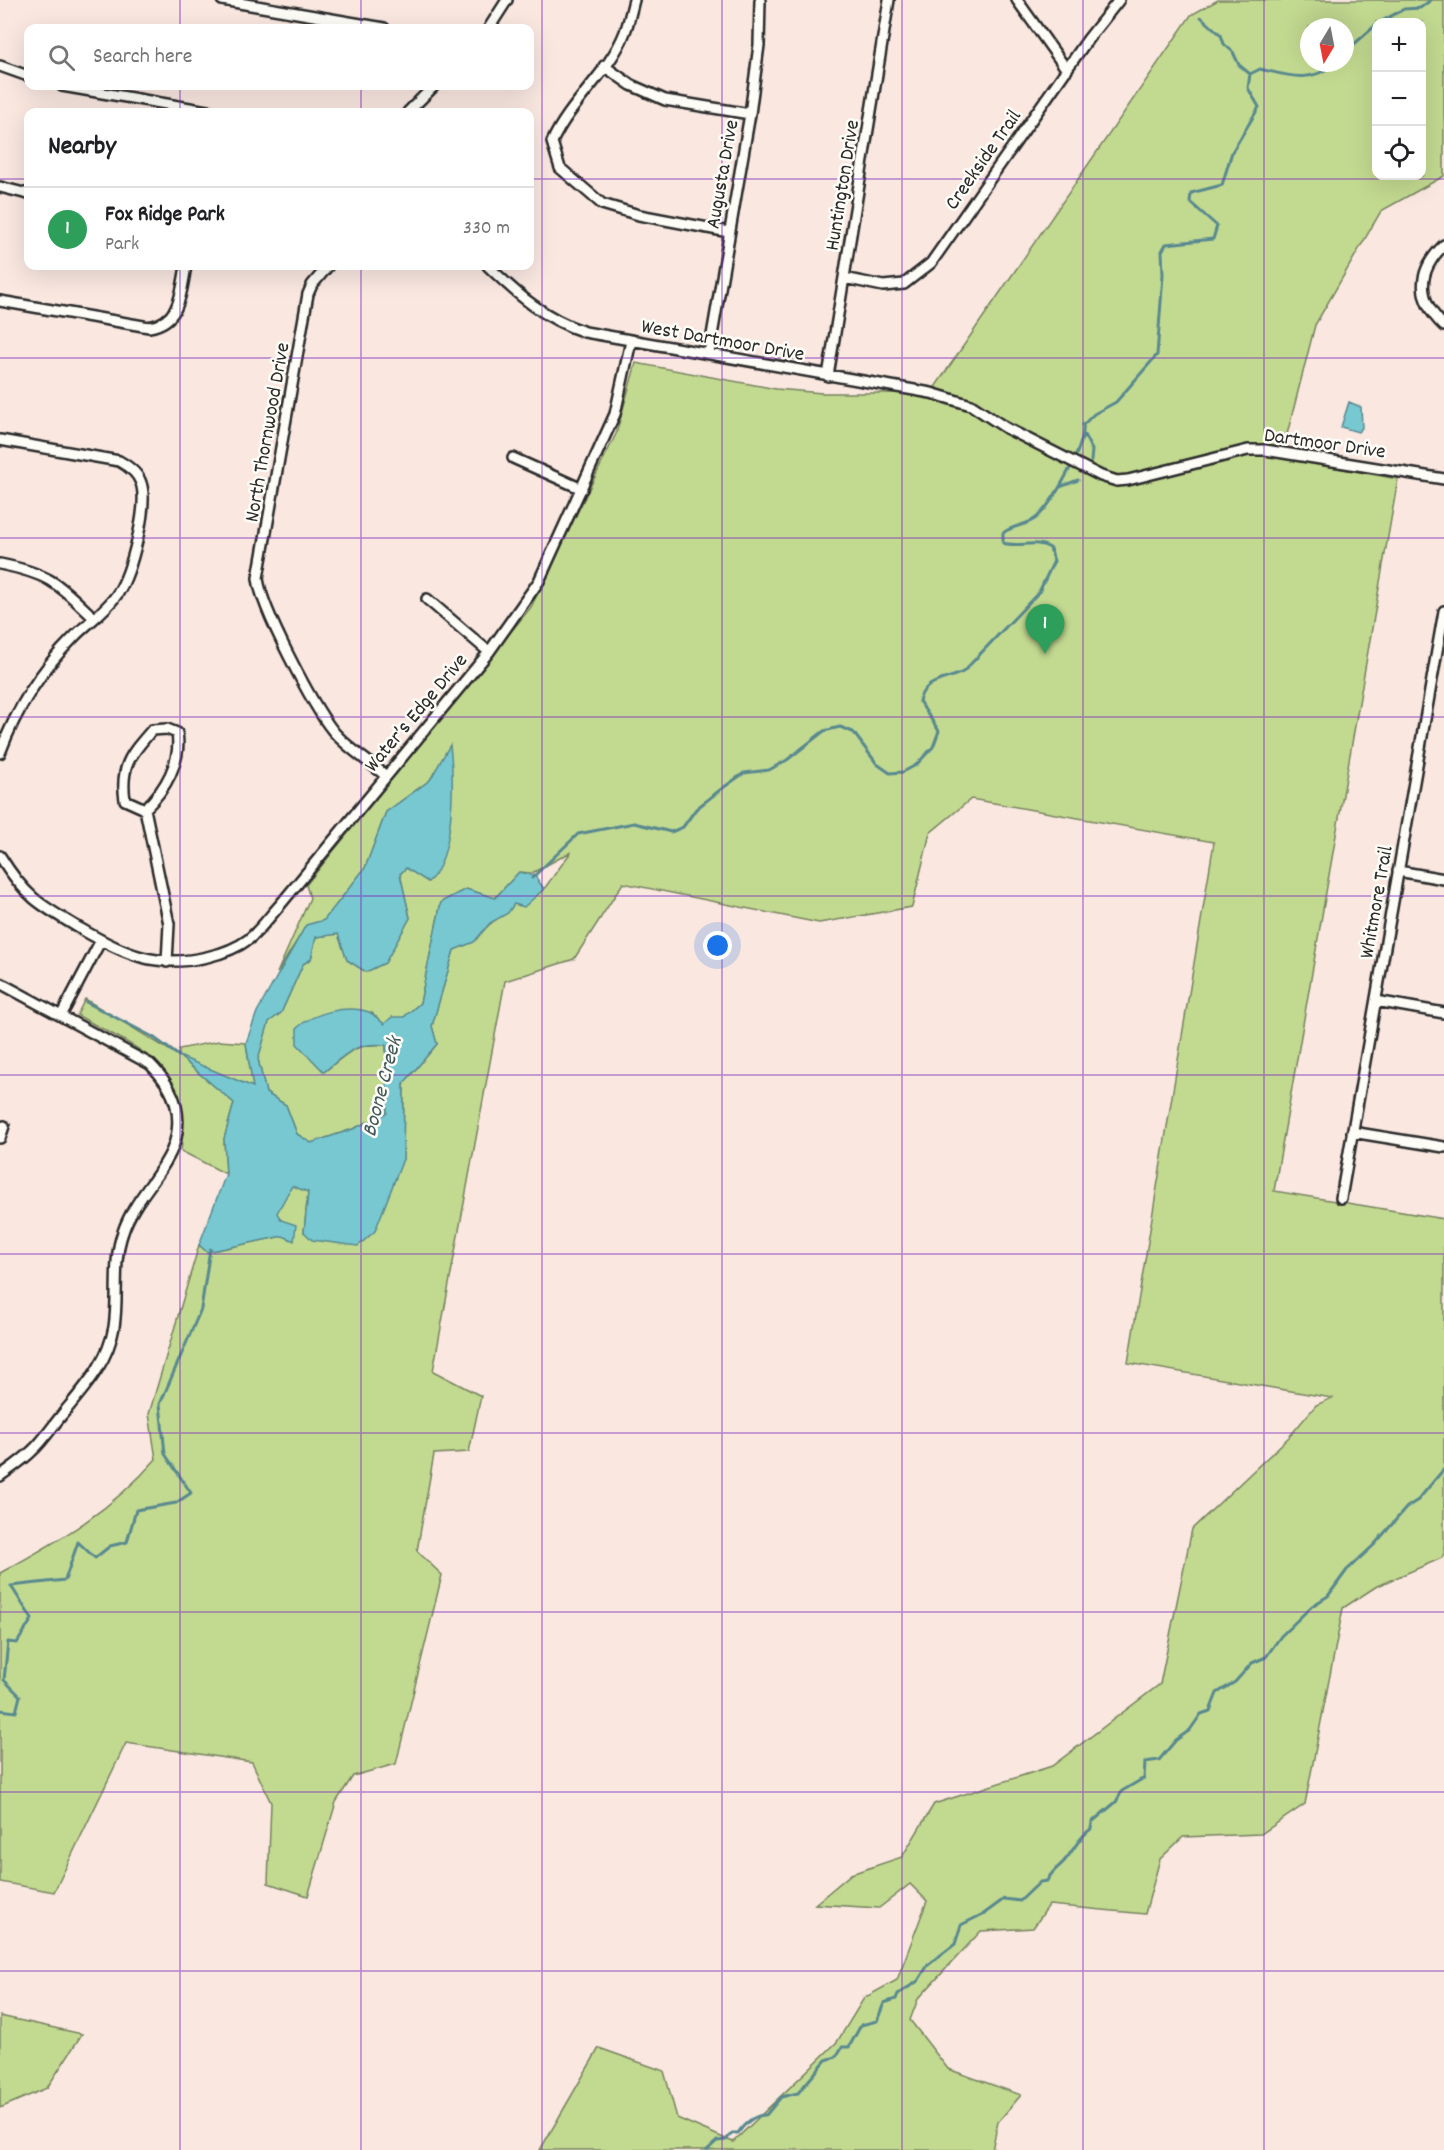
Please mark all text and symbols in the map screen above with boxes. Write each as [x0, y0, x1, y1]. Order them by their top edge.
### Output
north arrow [1300, 18, 1354, 72]
map controls [1372, 18, 1426, 180]
button: + [1372, 18, 1426, 72]
search box [24, 24, 534, 90]
icon: search [45, 41, 78, 74]
text: Search here [93, 42, 192, 73]
button: − [1372, 72, 1426, 126]
street label: Creekside Trail [939, 104, 1030, 217]
street label: Augusta Drive [700, 118, 748, 232]
street label: Huntington Drive [819, 118, 869, 253]
button: locate [1372, 126, 1426, 180]
text: Nearby [48, 129, 116, 166]
text: Fox Ridge Park [105, 200, 225, 231]
text: 1 [65, 215, 70, 243]
text: 330 m [463, 215, 510, 243]
text: Park [105, 231, 139, 259]
street label: West Dartmoor Drive [639, 313, 806, 371]
street label: North Thornwood Drive [238, 340, 300, 525]
street label: Dartmoor Drive [1262, 422, 1387, 468]
pin: 1 [1026, 604, 1064, 654]
street label: Water’s Edge Drive [358, 648, 476, 780]
street label: Whitmore Trail [1353, 844, 1403, 961]
your location [703, 931, 732, 960]
water label: Boone Creek [355, 1032, 412, 1140]

